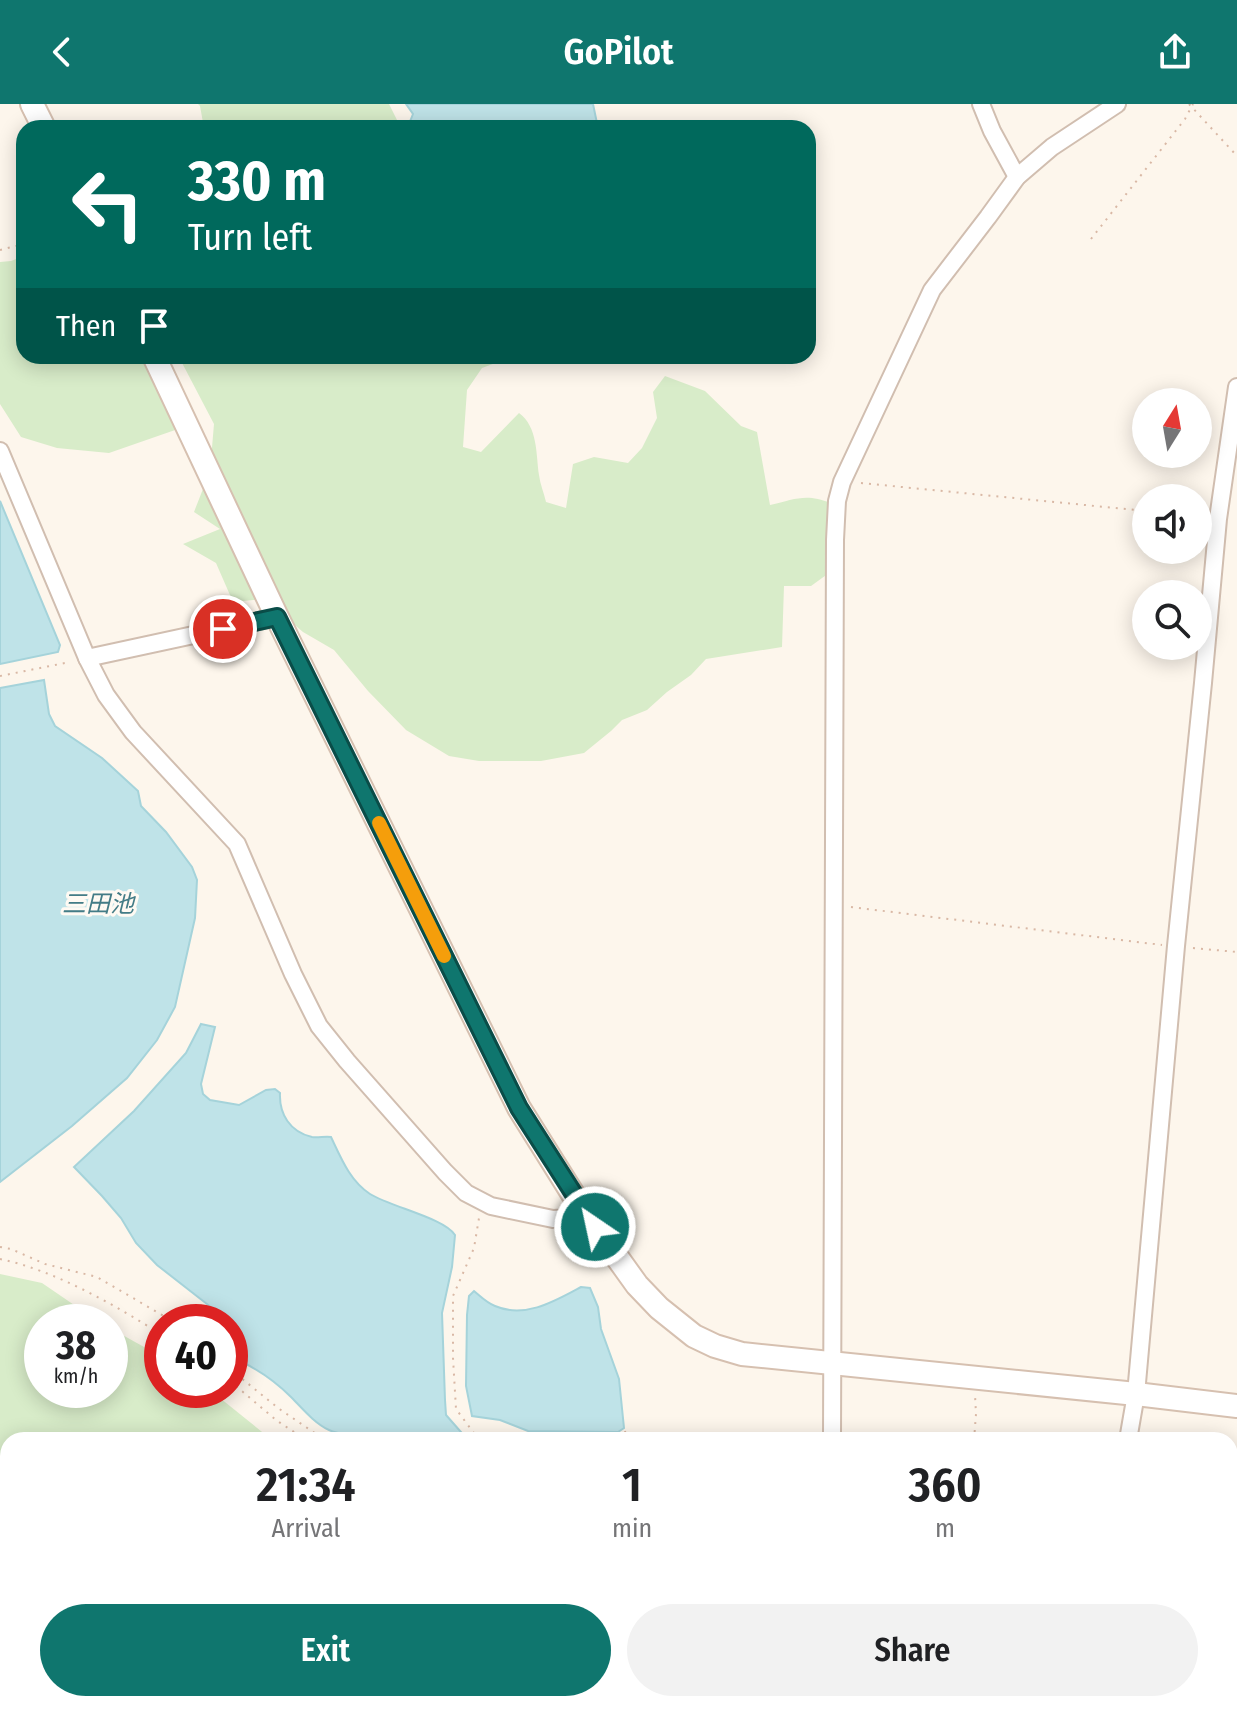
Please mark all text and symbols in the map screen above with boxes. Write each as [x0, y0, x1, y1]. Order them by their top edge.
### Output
icon: back [40, 30, 84, 74]
text: GoPilot [563, 30, 674, 74]
icon: share [1153, 30, 1197, 74]
text: 330 m [188, 148, 326, 215]
icon: left [56, 152, 160, 256]
text: Turn left [188, 216, 312, 260]
icon: arrive [132, 304, 176, 348]
text: Then [56, 308, 116, 344]
north arrow [1132, 388, 1212, 468]
map controls [1132, 388, 1212, 660]
button: sound [1132, 484, 1212, 564]
button: search [1132, 580, 1212, 660]
pin [189, 595, 257, 663]
icon: arrive [201, 607, 245, 651]
water label: 三田池 [62, 890, 136, 918]
position arrow [553, 1185, 637, 1269]
speed limit sign: 40 [144, 1304, 248, 1408]
text: 38 [56, 1322, 96, 1370]
text: km/h [54, 1364, 98, 1388]
text: 21:34 [256, 1456, 356, 1514]
text: 1 [622, 1456, 642, 1514]
text: 360 [909, 1456, 982, 1514]
text: Arrival [272, 1513, 340, 1544]
text: min [612, 1513, 652, 1544]
text: m [935, 1513, 955, 1544]
button: Exit [40, 1604, 611, 1696]
button: Share [627, 1604, 1198, 1696]

